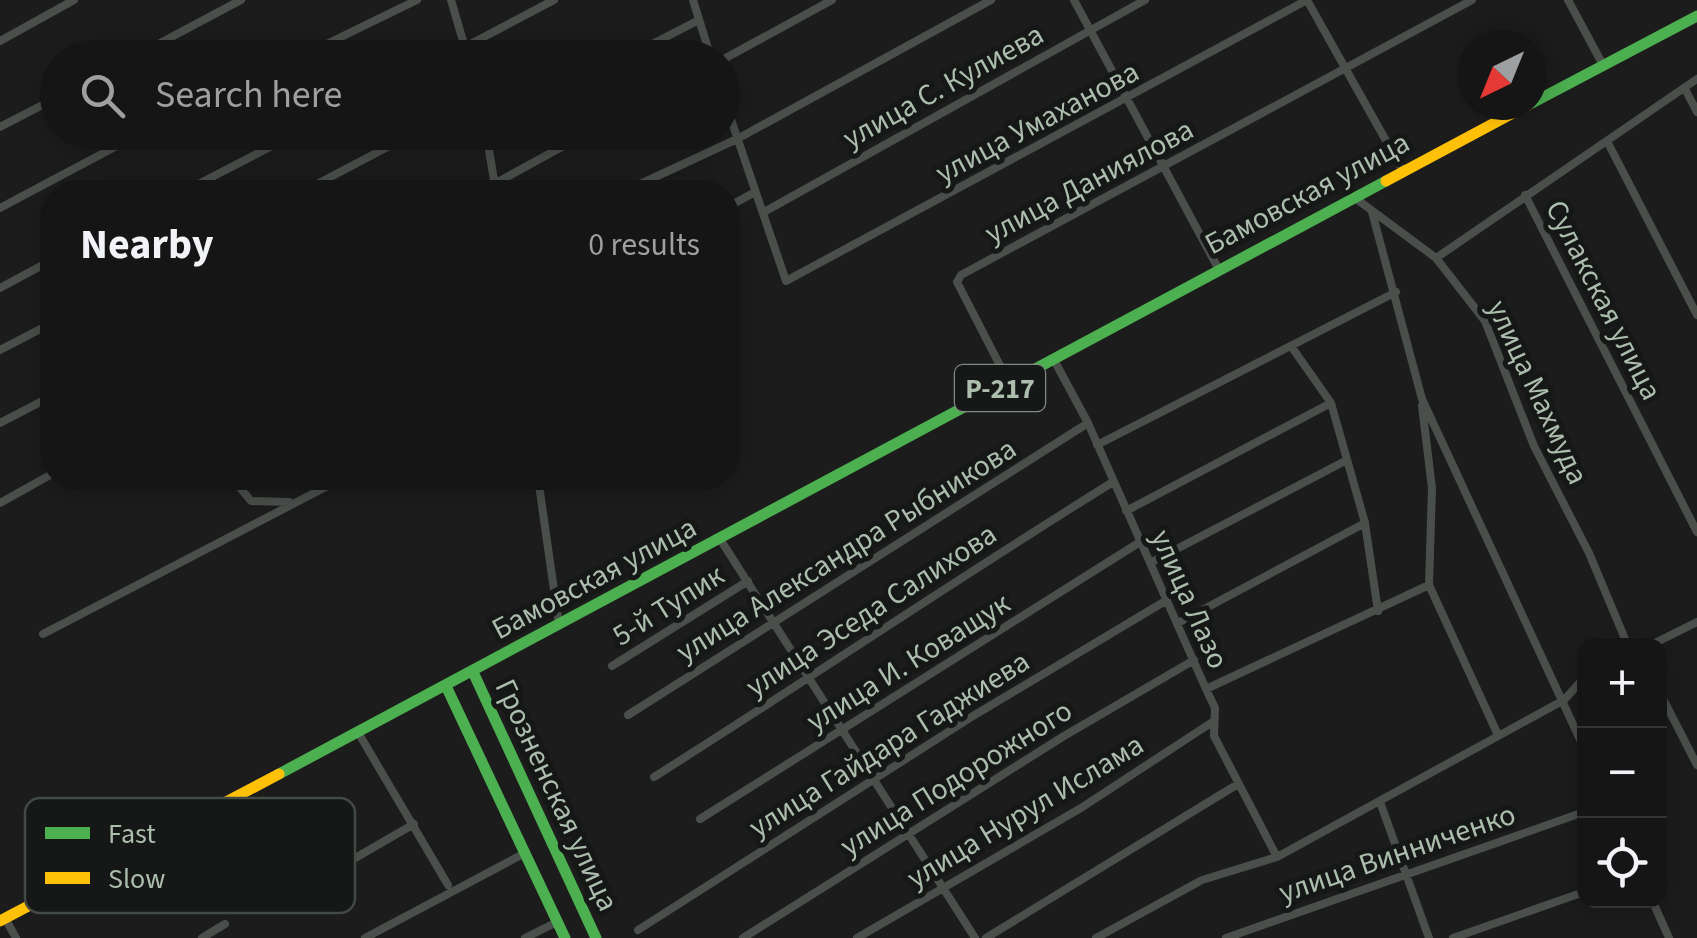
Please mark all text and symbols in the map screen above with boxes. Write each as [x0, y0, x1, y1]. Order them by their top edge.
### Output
street label: улица С. Кулиева [835, 13, 1052, 160]
north arrow [1457, 30, 1547, 120]
search box [40, 40, 740, 150]
street label: улица Умаханова [928, 51, 1147, 194]
icon: search [75, 68, 130, 123]
text: Search here [155, 68, 342, 122]
street label: улица Даниялова [977, 108, 1201, 255]
street label: Бамовская улица [1197, 121, 1417, 266]
street label: Сулакская улица [1535, 193, 1672, 408]
text: Nearby [80, 215, 214, 275]
text: 0 results [588, 222, 700, 268]
street label: улица Махмуда [1476, 293, 1599, 491]
road number: Р-217 [955, 365, 1045, 411]
street label: улица Александра Рыбникова [668, 428, 1025, 673]
street label: Бамовская улица [484, 506, 704, 651]
street label: улица Эседа Салихова [737, 513, 1005, 708]
street label: улица Лазо [1140, 523, 1239, 676]
street label: 5-й Тупик [604, 554, 733, 657]
street label: улица И. Коващук [798, 582, 1019, 742]
map controls [1577, 638, 1667, 908]
button: + [1577, 638, 1667, 728]
street label: улица Гайдара Гаджиева [741, 640, 1038, 848]
street label: Грозненская улица [484, 672, 629, 918]
street label: улица Подорожного [832, 690, 1081, 867]
street label: улица Нурул Ислама [899, 724, 1152, 899]
button: − [1577, 728, 1667, 818]
street label: улица Винниченко [1273, 793, 1521, 914]
legend [25, 798, 355, 913]
text: Fast [108, 814, 156, 854]
button: locate [1577, 818, 1667, 908]
text: Slow [108, 859, 165, 899]

